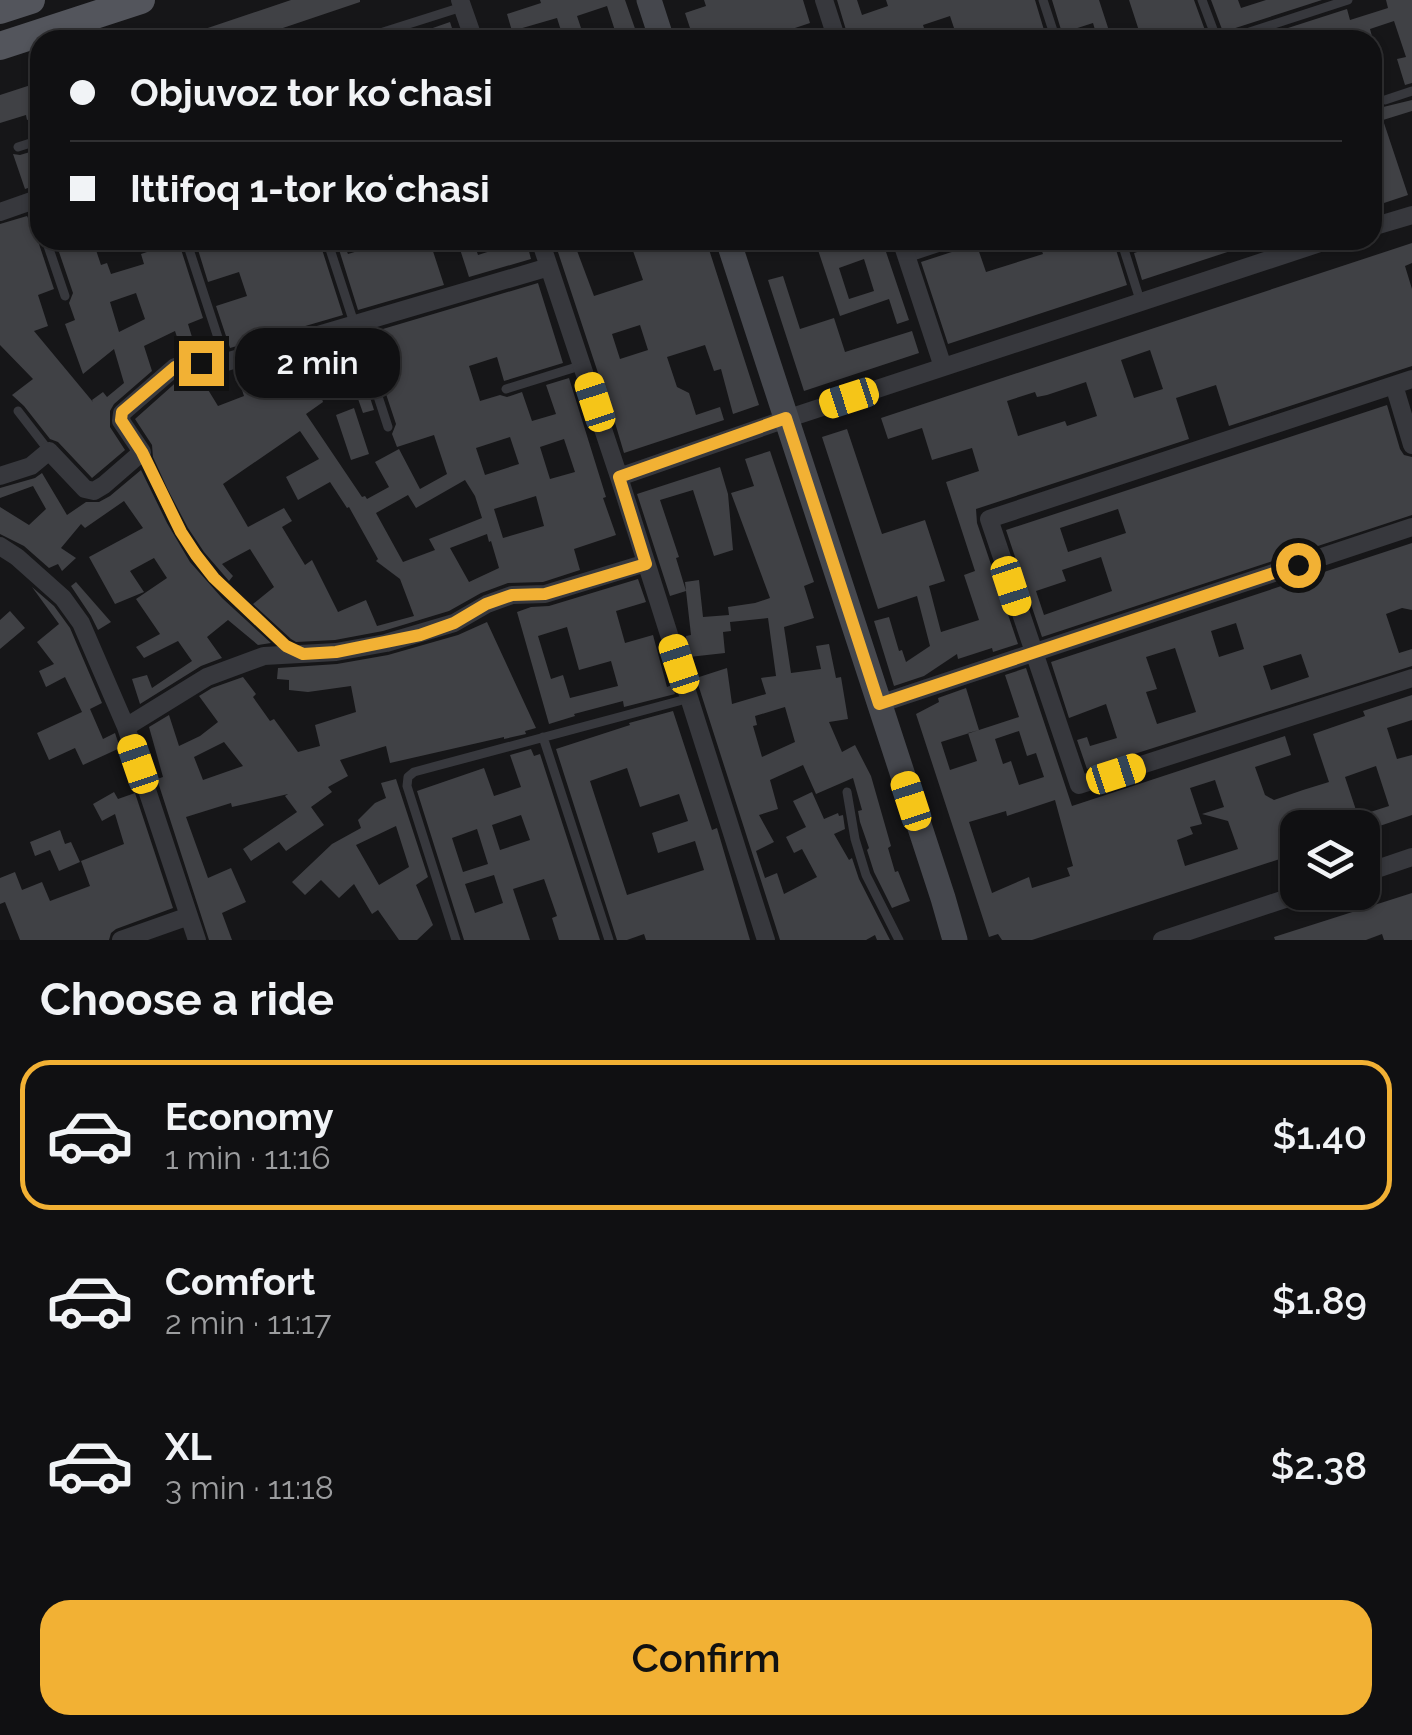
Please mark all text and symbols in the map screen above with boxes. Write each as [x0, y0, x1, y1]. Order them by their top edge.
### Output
text: Objuvoz tor koʻchasi [130, 70, 493, 115]
text: Ittifoq 1-tor koʻchasi [130, 166, 490, 211]
callout: 2 min [236, 328, 401, 398]
route end [179, 341, 224, 386]
text: 2 min [277, 344, 358, 381]
car [571, 369, 619, 435]
car [816, 374, 882, 422]
route start [1276, 543, 1321, 588]
car [987, 553, 1035, 619]
car [655, 631, 703, 697]
car [114, 731, 162, 797]
car [1083, 750, 1149, 798]
car [887, 768, 935, 834]
map controls [1280, 810, 1380, 910]
button: layers [1280, 810, 1380, 910]
text: Choose a ride [40, 973, 334, 1026]
icon: car [45, 1090, 135, 1180]
text: Economy [165, 1094, 334, 1139]
text: $1.40 [1272, 1113, 1367, 1158]
text: 1 min · 11:16 [165, 1139, 331, 1176]
icon: car [45, 1255, 135, 1345]
text: Comfort [165, 1259, 315, 1304]
text: $1.89 [1272, 1278, 1367, 1323]
text: 2 min · 11:17 [165, 1304, 331, 1341]
icon: car [45, 1420, 135, 1510]
text: XL [165, 1424, 212, 1469]
text: $2.38 [1270, 1443, 1367, 1488]
text: 3 min · 11:18 [165, 1469, 334, 1506]
button: Confirm [40, 1600, 1372, 1715]

